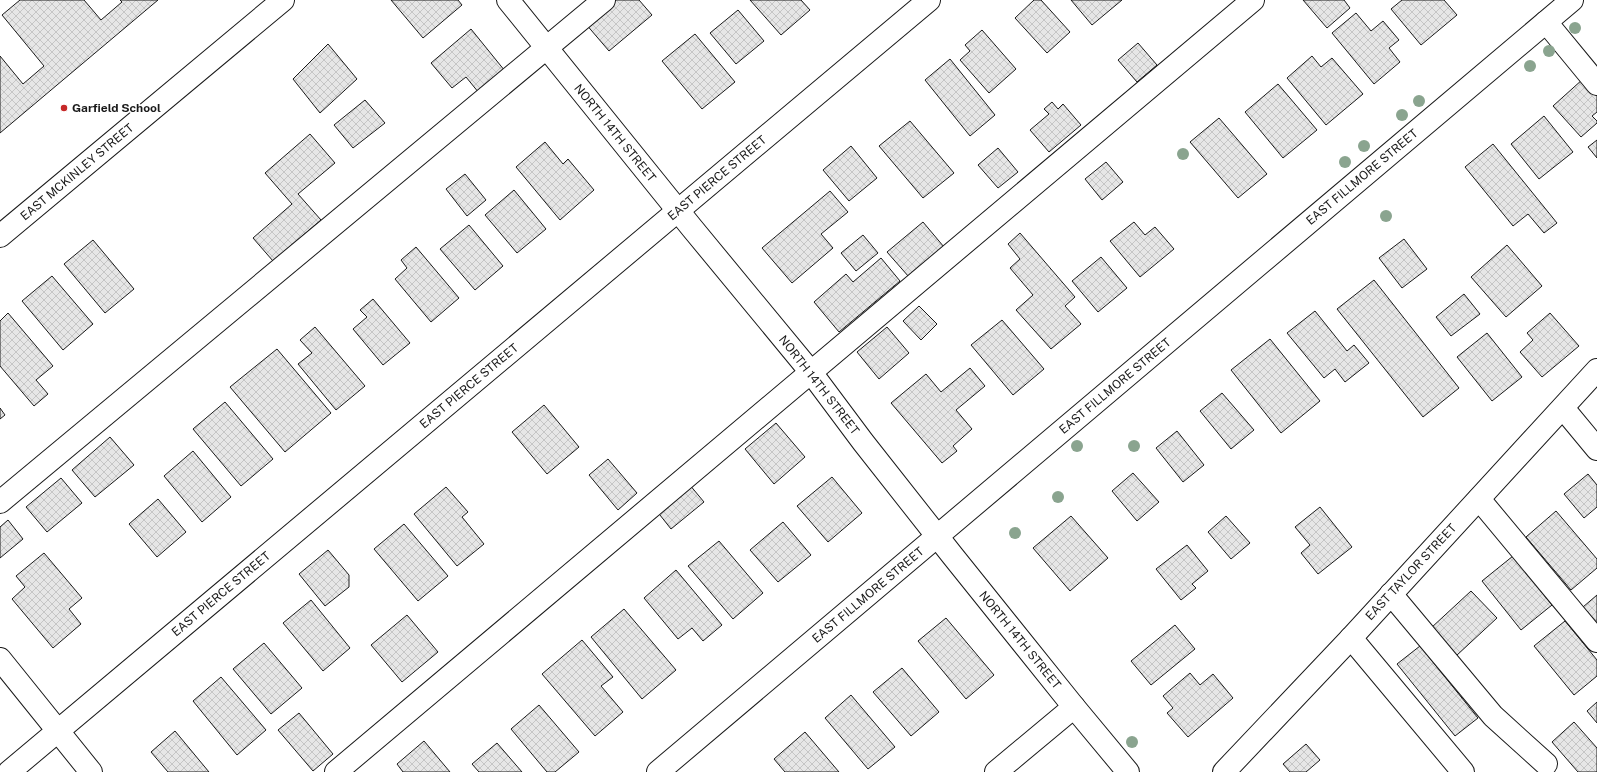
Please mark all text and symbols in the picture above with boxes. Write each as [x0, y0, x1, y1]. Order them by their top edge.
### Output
street label: NORTH 14TH STREET [571, 81, 659, 185]
place label: Garfield School [72, 101, 161, 115]
marker: Garfield School [59, 103, 69, 113]
street label: EAST MCKINLEY STREET [18, 121, 136, 223]
street label: EAST FILLMORE STREET [1303, 126, 1421, 228]
street label: EAST PIERCE STREET [665, 133, 769, 223]
street label: NORTH 14TH STREET [776, 333, 862, 437]
street label: EAST FILLMORE STREET [1056, 335, 1174, 437]
street label: EAST PIERCE STREET [417, 341, 521, 431]
street label: EAST TAYLOR STREET [1363, 521, 1459, 623]
street label: EAST FILLMORE STREET [809, 544, 927, 646]
street label: EAST PIERCE STREET [169, 549, 273, 639]
street label: NORTH 14TH STREET [976, 588, 1064, 692]

